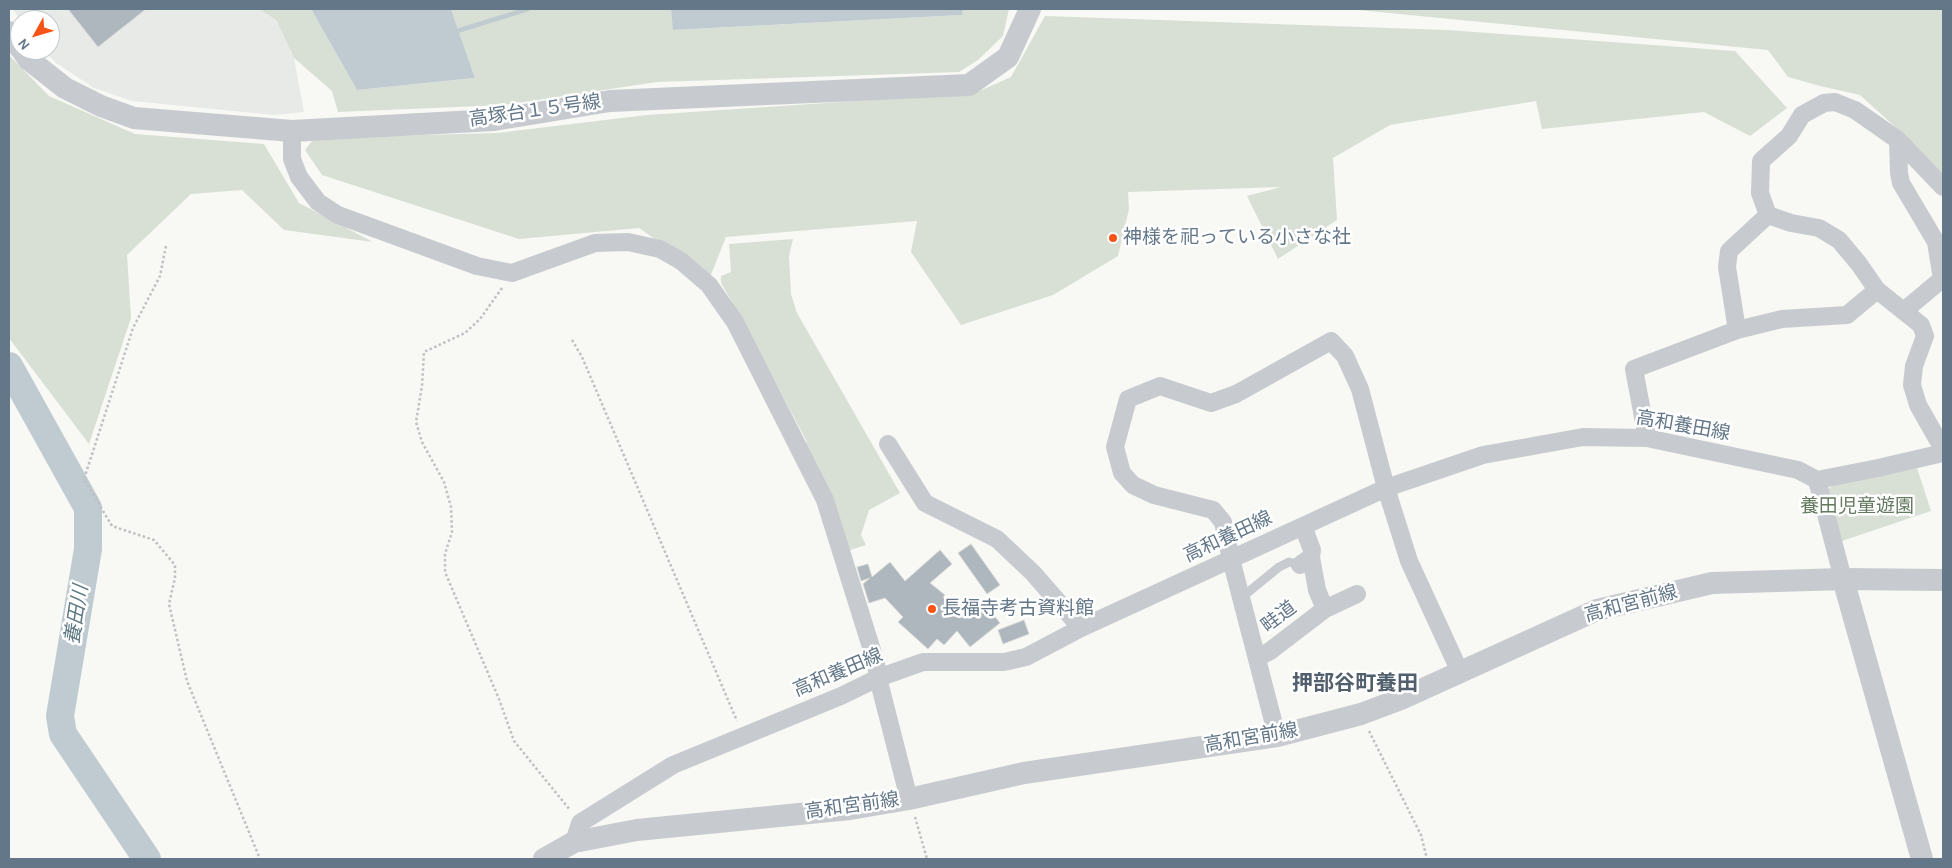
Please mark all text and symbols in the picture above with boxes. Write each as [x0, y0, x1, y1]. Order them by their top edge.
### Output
north arrow [10, 10, 60, 60]
text: N [14, 35, 34, 53]
street label: 高塚台１５号線 [468, 90, 602, 132]
place label: 神様を祀っている小さな社 [1123, 227, 1351, 249]
marker: 神様を祀っている小さな社 [1107, 232, 1119, 244]
street label: 高和養田線 [1634, 407, 1732, 445]
park label: 養田児童遊園 [1800, 496, 1914, 518]
street label: 高和養田線 [1180, 507, 1276, 567]
street label: 高和宮前線 [1582, 581, 1680, 627]
water label: 養田川 [60, 583, 94, 647]
street label: 畦道 [1257, 596, 1301, 638]
place label: 長福寺考古資料館 [942, 598, 1094, 620]
marker: 長福寺考古資料館 [926, 603, 938, 615]
street label: 高和養田線 [790, 644, 886, 702]
district label: 押部谷町養田 [1292, 671, 1418, 697]
street label: 高和宮前線 [1202, 719, 1300, 757]
street label: 高和宮前線 [803, 788, 901, 824]

